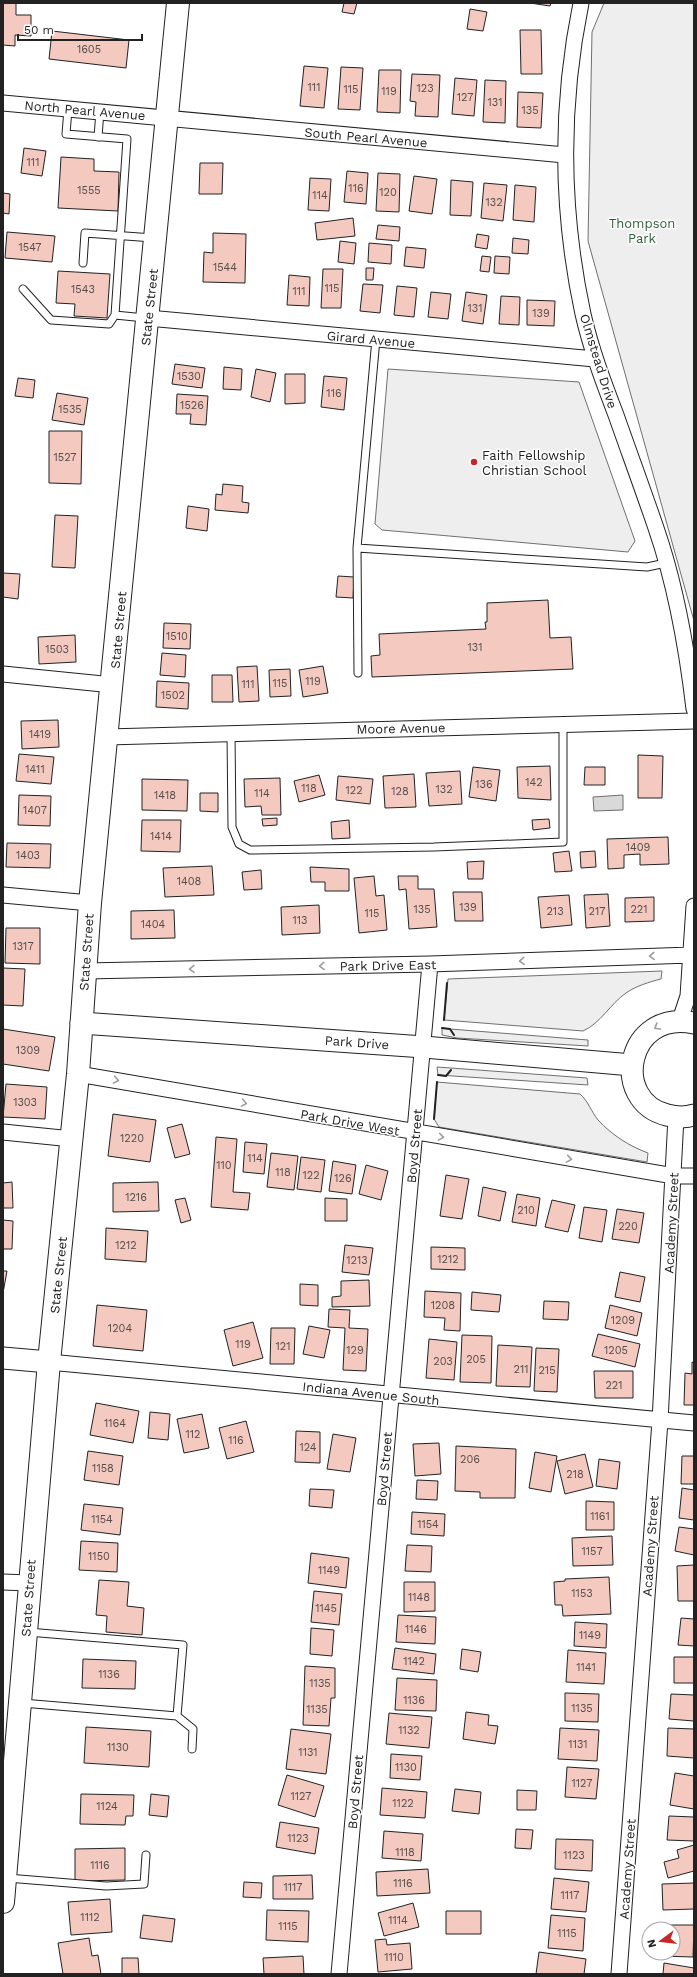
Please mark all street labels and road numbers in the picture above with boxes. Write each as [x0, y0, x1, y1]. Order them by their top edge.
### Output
street label: North Pearl Avenue [24, 98, 146, 123]
street label: South Pearl Avenue [304, 125, 428, 150]
street label: State Street [138, 267, 161, 346]
street label: Olmstead Drive [577, 312, 620, 410]
street label: Girard Avenue [326, 328, 416, 351]
street label: State Street [108, 590, 129, 669]
street label: Moore Avenue [356, 720, 446, 737]
street label: State Street [76, 912, 97, 991]
street label: Park Drive East [339, 957, 437, 974]
street label: Park Drive [324, 1033, 390, 1052]
street label: Park Drive West [299, 1106, 401, 1139]
street label: Boyd Street [404, 1108, 425, 1184]
street label: Academy Street [661, 1172, 682, 1274]
street label: State Street [47, 1235, 70, 1314]
street label: Indiana Avenue South [302, 1379, 440, 1408]
street label: Boyd Street [374, 1431, 395, 1507]
street label: Academy Street [639, 1495, 662, 1597]
street label: State Street [18, 1558, 39, 1637]
street label: Boyd Street [345, 1754, 366, 1830]
street label: Academy Street [616, 1818, 639, 1920]

